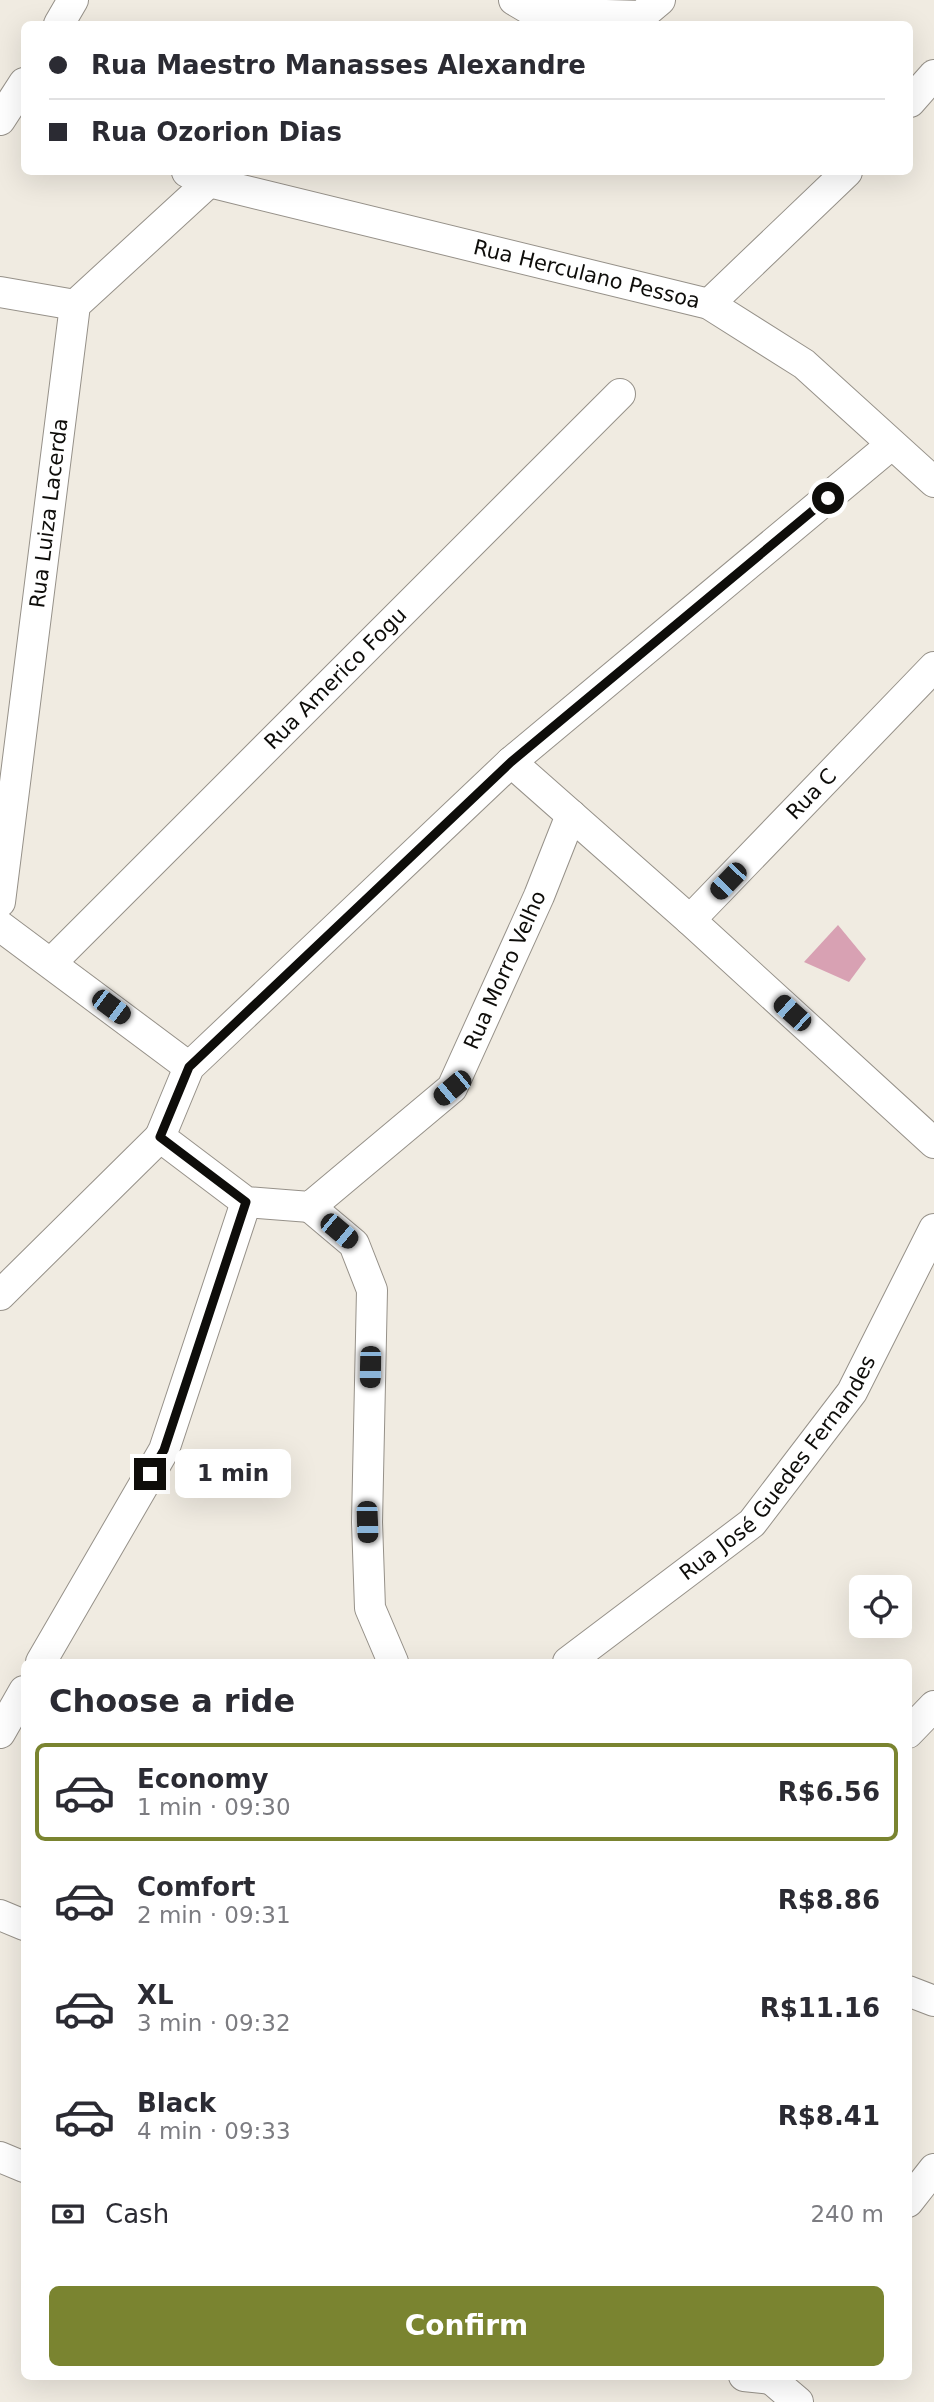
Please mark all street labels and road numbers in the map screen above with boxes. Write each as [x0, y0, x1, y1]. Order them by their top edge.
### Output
street label: Rua Herculano Pessoa [471, 235, 702, 313]
street label: Rua Luiza Lacerda [25, 417, 73, 609]
street label: Rua Americo Fogu [260, 603, 411, 754]
street label: Rua C [782, 764, 841, 824]
street label: Rua Morro Velho [459, 887, 551, 1053]
street label: Rua José Guedes Fernandes [675, 1351, 880, 1585]

